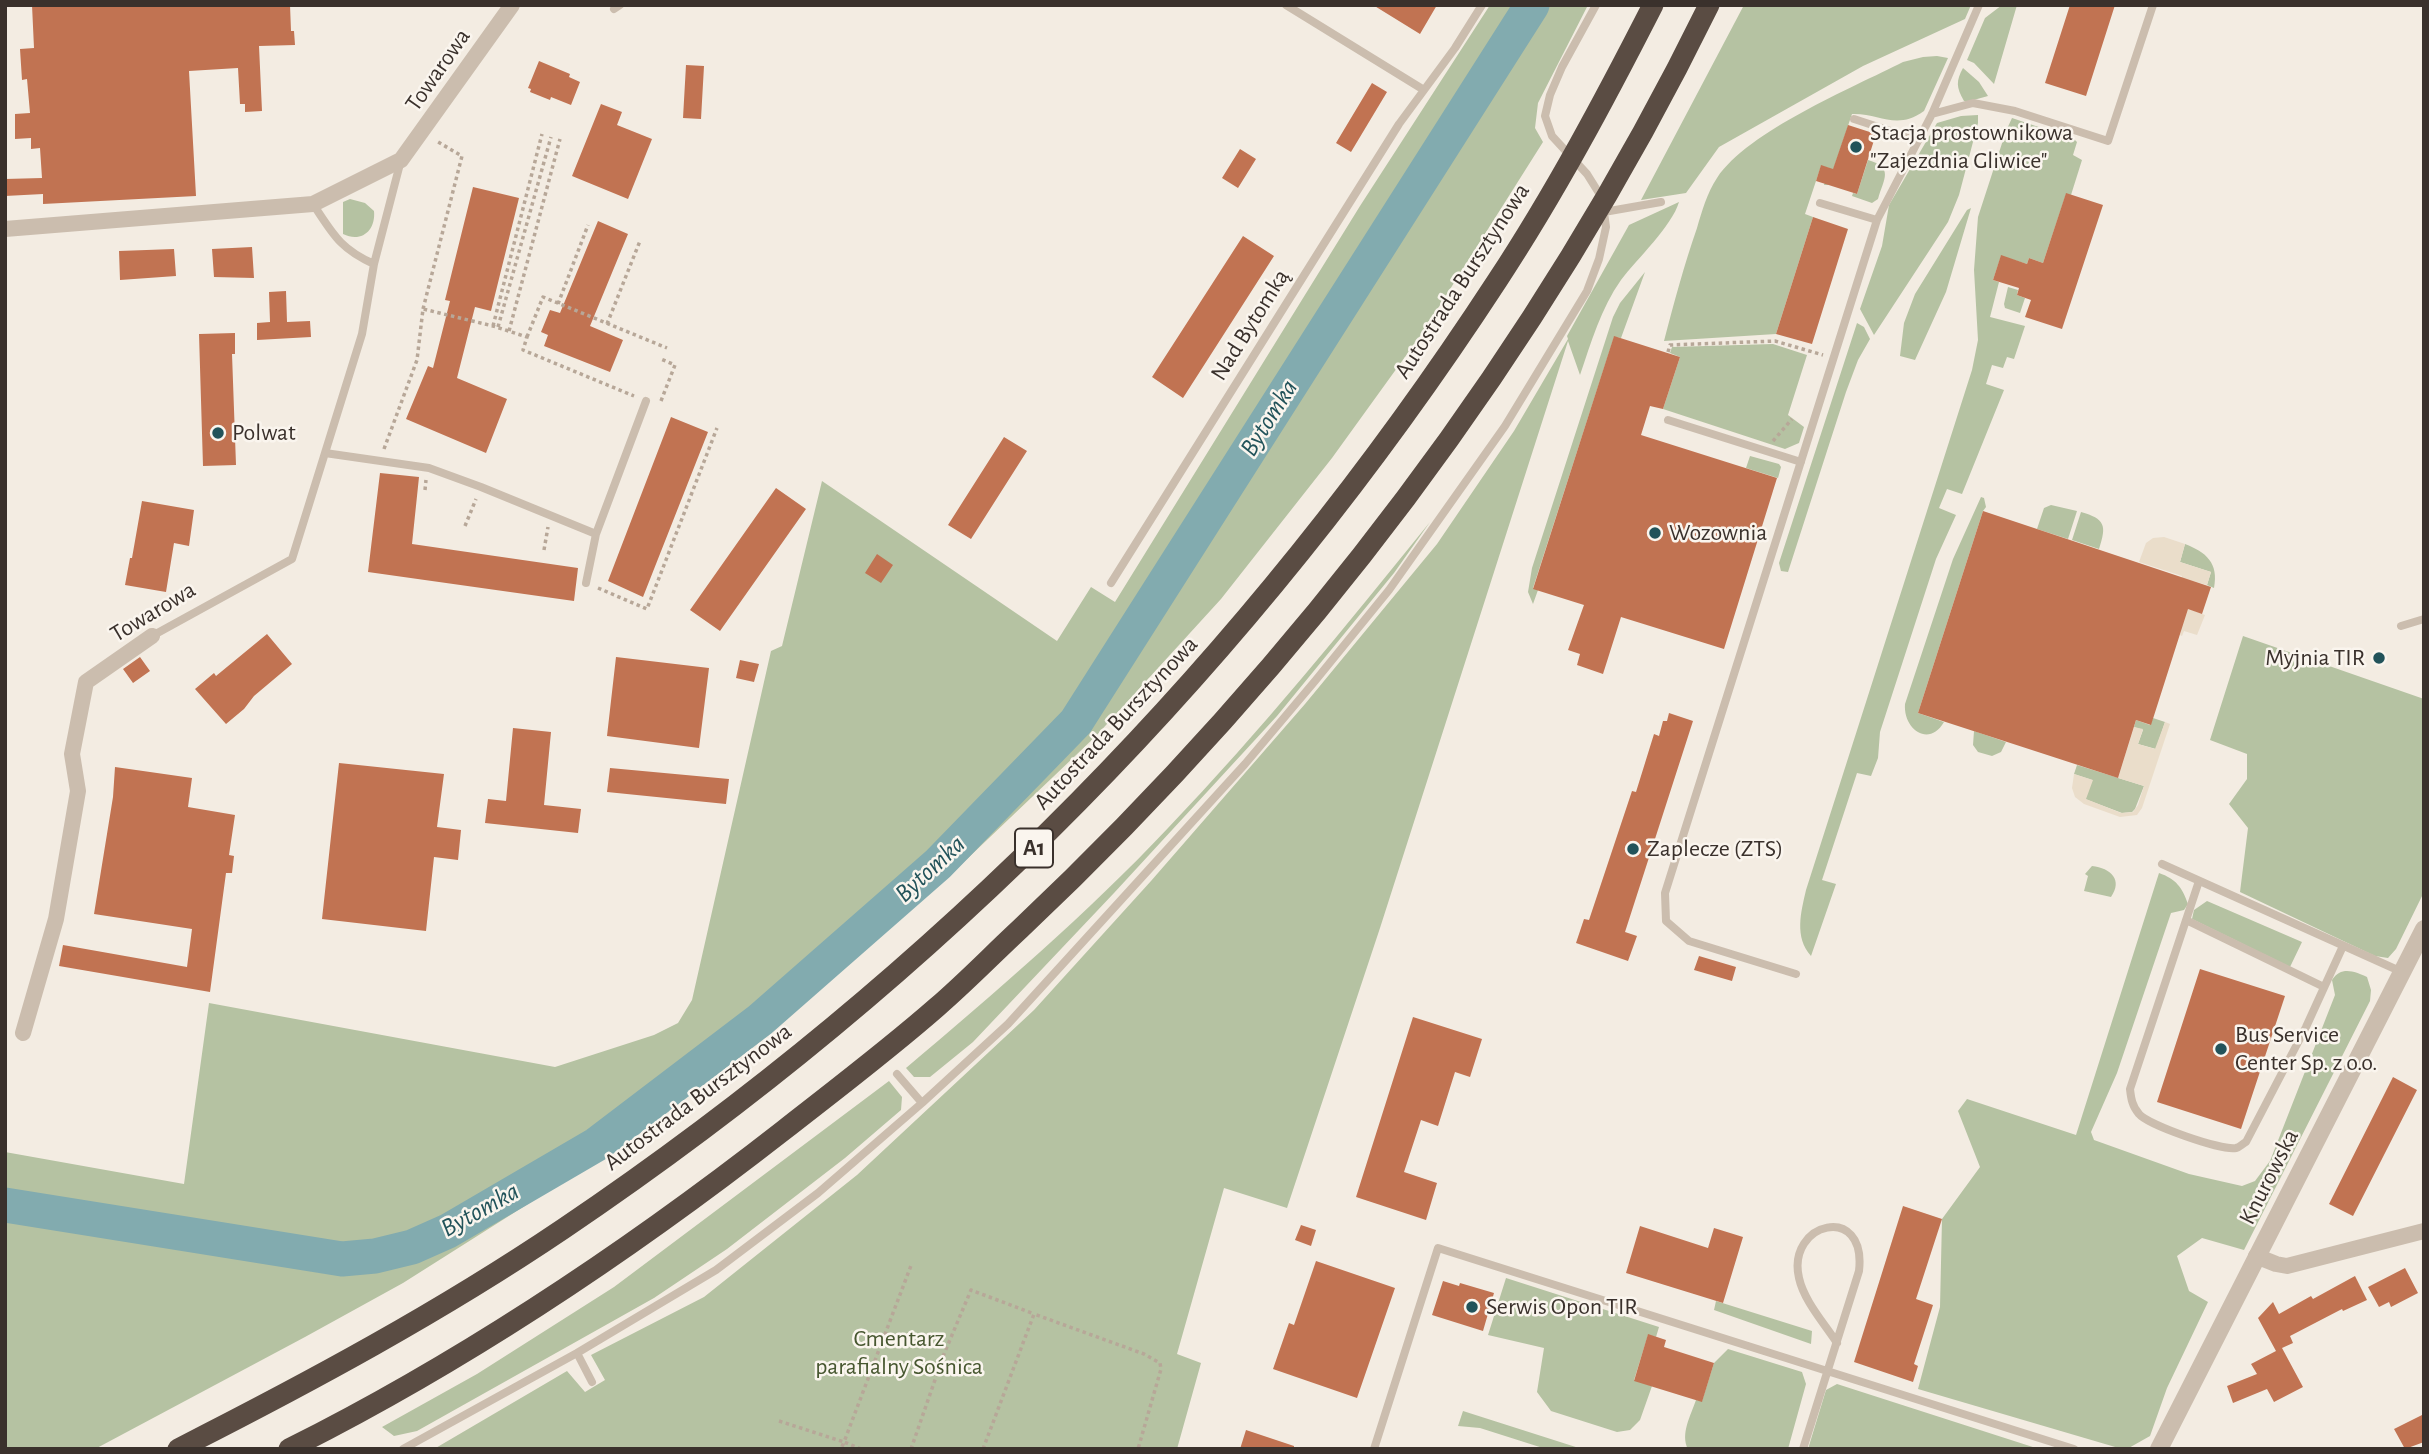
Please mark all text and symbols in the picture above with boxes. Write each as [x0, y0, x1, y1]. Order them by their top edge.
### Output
street label: Towarowa [399, 23, 477, 117]
place label: Stacja prostownikowa "Zajezdnia Gliwice" [1870, 119, 2073, 175]
marker: Stacja prostownikowa "Zajezdnia Gliwice" [1848, 139, 1864, 155]
street label: Autostrada Bursztynowa [1388, 178, 1536, 384]
street label: Nad Bytomką [1204, 264, 1296, 386]
water label: Bytomka [1233, 374, 1305, 462]
place label: Polwat [232, 419, 296, 447]
marker: Polwat [210, 425, 226, 441]
place label: Wozownia [1669, 519, 1767, 547]
marker: Wozownia [1647, 525, 1663, 541]
street label: Towarowa [105, 575, 201, 649]
street label: Autostrada Bursztynowa [1028, 630, 1204, 816]
place label: Myjnia TIR [2265, 644, 2365, 672]
marker: Myjnia TIR [2371, 650, 2387, 666]
road number: A1 [1015, 828, 1053, 868]
water label: Bytomka [888, 829, 972, 909]
place label: Zaplecze (ZTS) [1647, 835, 1783, 863]
marker: Zaplecze (ZTS) [1625, 841, 1641, 857]
street label: Autostrada Bursztynowa [599, 1017, 797, 1177]
place label: Bus Service Center Sp. z o.o. [2235, 1021, 2377, 1077]
marker: Bus Service Center Sp. z o.o. [2213, 1041, 2229, 1057]
street label: Knurowska [2233, 1125, 2305, 1229]
water label: Bytomka [435, 1176, 525, 1244]
place label: Serwis Opon TIR [1486, 1293, 1638, 1321]
marker: Serwis Opon TIR [1464, 1299, 1480, 1315]
park label: Cmentarz parafialny Sośnica [815, 1325, 983, 1381]

